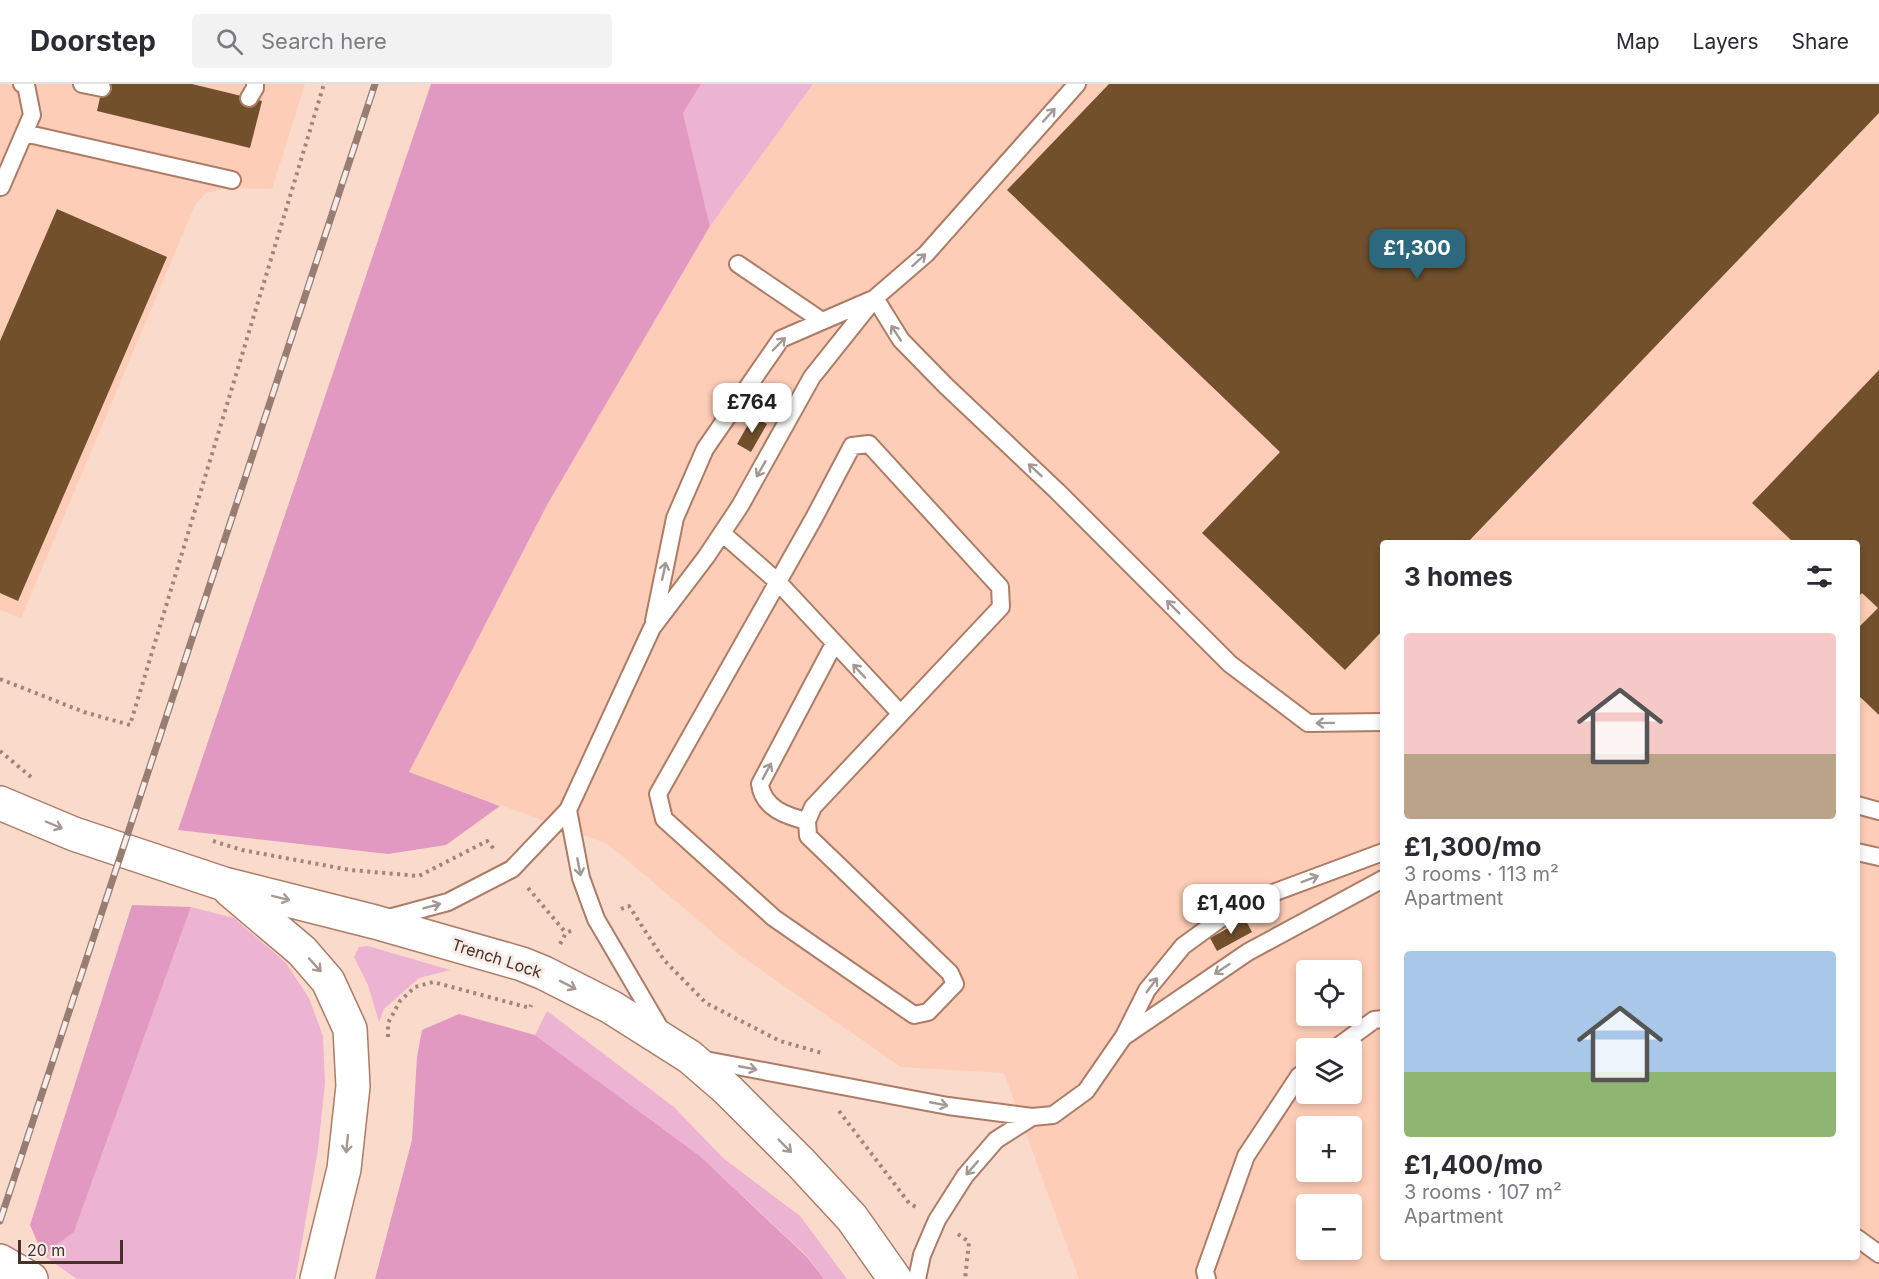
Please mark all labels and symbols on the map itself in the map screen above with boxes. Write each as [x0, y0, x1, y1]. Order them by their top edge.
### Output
one-way arrow [1042, 107, 1056, 122]
pin: £1,300 [1368, 229, 1466, 280]
one-way arrow [911, 253, 926, 267]
one-way arrow [890, 324, 903, 341]
one-way arrow [772, 336, 786, 351]
pin: £764 [716, 383, 788, 434]
one-way arrow [755, 460, 767, 477]
one-way arrow [1027, 462, 1042, 477]
one-way arrow [659, 561, 671, 580]
one-way arrow [1166, 600, 1181, 615]
one-way arrow [852, 663, 867, 678]
one-way arrow [1315, 717, 1335, 729]
one-way arrow [761, 763, 773, 781]
one-way arrow [44, 820, 62, 832]
one-way arrow [574, 857, 585, 877]
one-way arrow [1301, 873, 1319, 884]
pin: £1,400 [1182, 884, 1280, 935]
one-way arrow [271, 893, 290, 905]
one-way arrow [422, 900, 441, 912]
street label: Trench Lock [449, 934, 545, 982]
one-way arrow [308, 958, 322, 973]
one-way arrow [1214, 963, 1231, 975]
one-way arrow [1145, 977, 1158, 993]
one-way arrow [558, 979, 576, 991]
one-way arrow [737, 1063, 757, 1074]
one-way arrow [929, 1099, 949, 1110]
one-way arrow [341, 1133, 352, 1153]
one-way arrow [777, 1139, 792, 1154]
one-way arrow [965, 1160, 979, 1175]
scale bar [18, 1237, 123, 1264]

